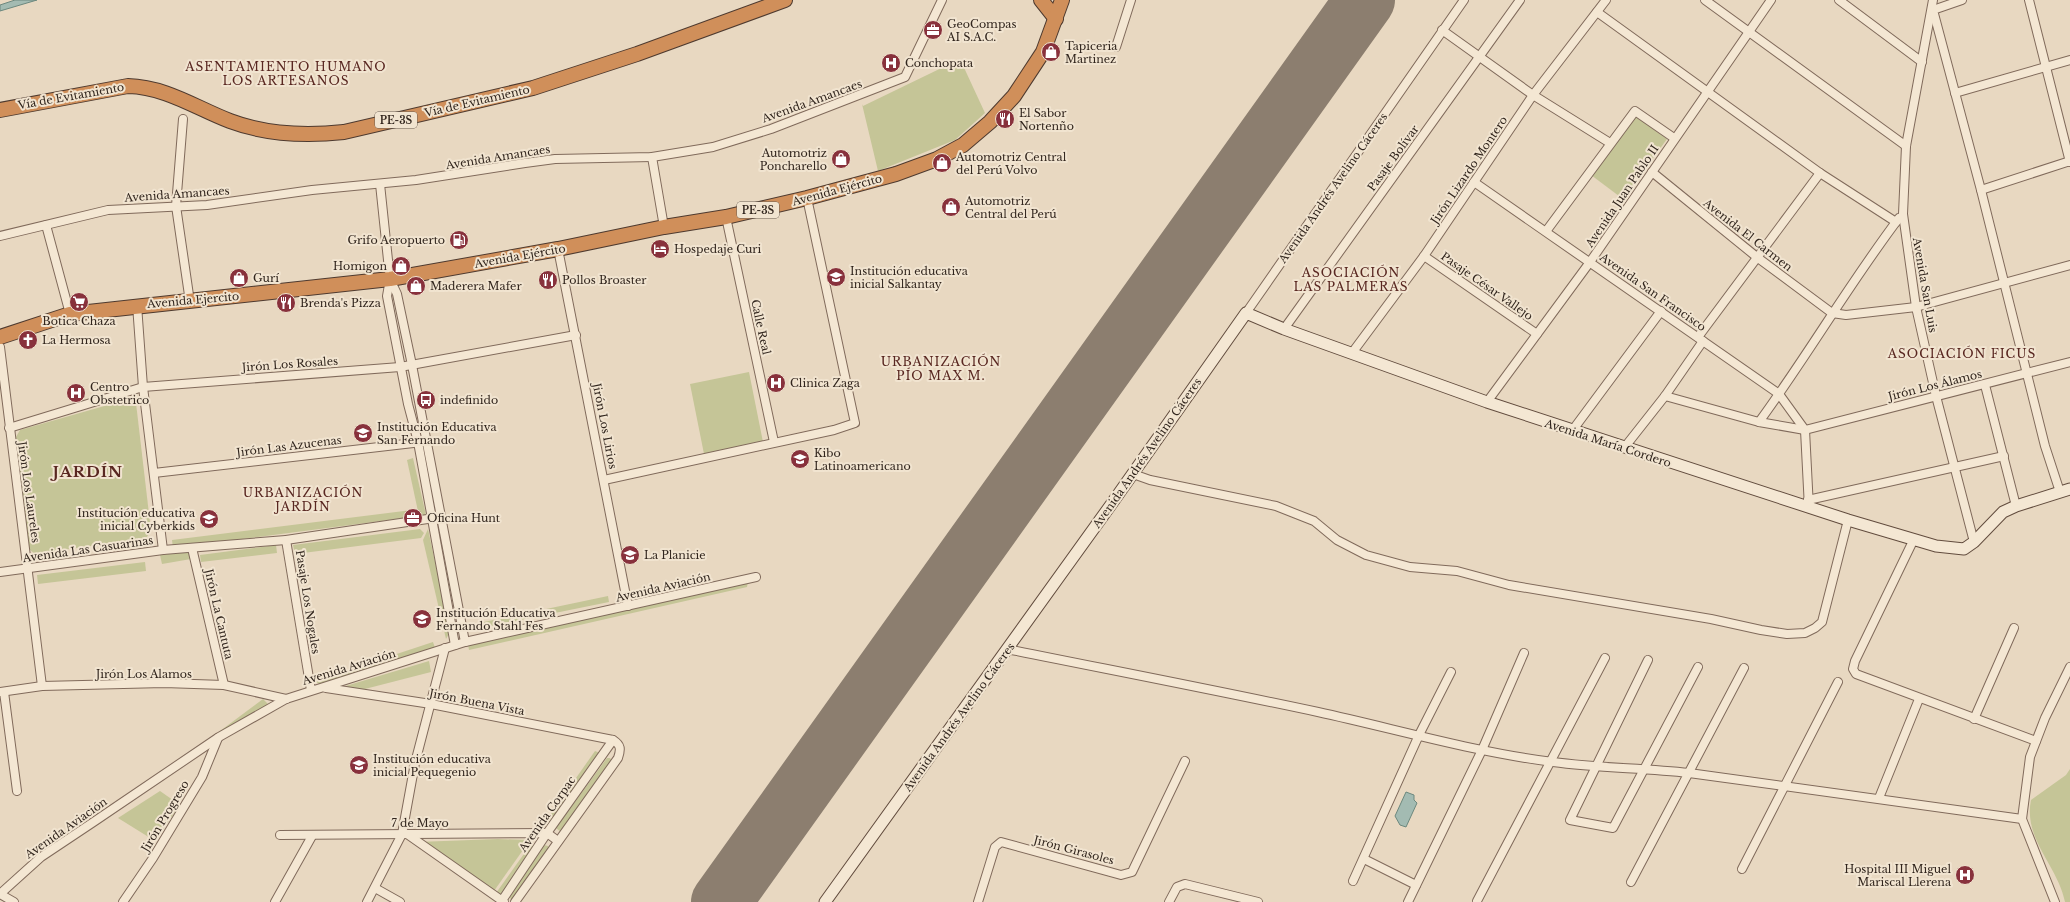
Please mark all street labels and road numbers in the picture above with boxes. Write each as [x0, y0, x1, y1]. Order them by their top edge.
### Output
street label: Avenida Amancaes [759, 76, 864, 126]
street label: Vía de Evitamiento [16, 80, 125, 112]
street label: Vía de Evitamiento [422, 82, 531, 120]
street label: Avenida Andrés Avelino Cáceres [1275, 110, 1390, 267]
road number: PE-3S [375, 112, 417, 128]
street label: Jirón Lizardo Montero [1427, 113, 1510, 228]
street label: Pasaje Bolívar [1364, 122, 1422, 194]
street label: Avenida Amancaes [444, 142, 551, 172]
street label: Avenida Juan Pablo II [1582, 142, 1662, 251]
street label: Avenida Ejército [790, 171, 883, 209]
street label: Avenida Amancaes [123, 183, 230, 205]
street label: Avenida El Carmen [1700, 195, 1796, 274]
road number: PE-3S [737, 202, 779, 218]
street label: Avenida San Luis [1910, 235, 1940, 334]
street label: Avenida Ejército [472, 241, 567, 271]
street label: Pasaje César Vallejo [1438, 249, 1536, 323]
street label: Avenida San Francisco [1596, 249, 1709, 334]
street label: Avenida Ejercito [145, 289, 240, 311]
street label: Calle Real [748, 298, 774, 356]
street label: Jirón Los Rosales [240, 354, 338, 374]
street label: Jirón Los Álamos [1885, 367, 1983, 404]
street label: Avenida Andrés Avelino Cáceres [1089, 375, 1204, 532]
street label: Jirón Los Lirios [589, 380, 620, 470]
street label: Avenida María Cordero [1542, 416, 1673, 470]
street label: Jirón Las Azucenas [234, 433, 342, 460]
street label: Jirón Los Laureles [15, 438, 43, 544]
street label: Avenida Las Casuarinas [21, 533, 154, 565]
street label: Pasaje Los Nogales [293, 549, 323, 655]
street label: Jirón La Cantuta [201, 565, 236, 661]
street label: Avenida Aviación [613, 569, 712, 605]
street label: Avenida Andrés Avelino Cáceres [900, 640, 1018, 795]
street label: Avenida Aviación [300, 646, 398, 688]
street label: Jirón Los Alamos [94, 667, 192, 681]
street label: Jirón Buena Vista [426, 686, 527, 718]
street label: Avenida Corpac [515, 773, 578, 855]
street label: Jirón Progreso [137, 778, 192, 856]
street label: Avenida Aviación [21, 794, 110, 862]
street label: 7 de Mayo [391, 816, 449, 830]
street label: Jirón Girasoles [1030, 832, 1116, 867]

